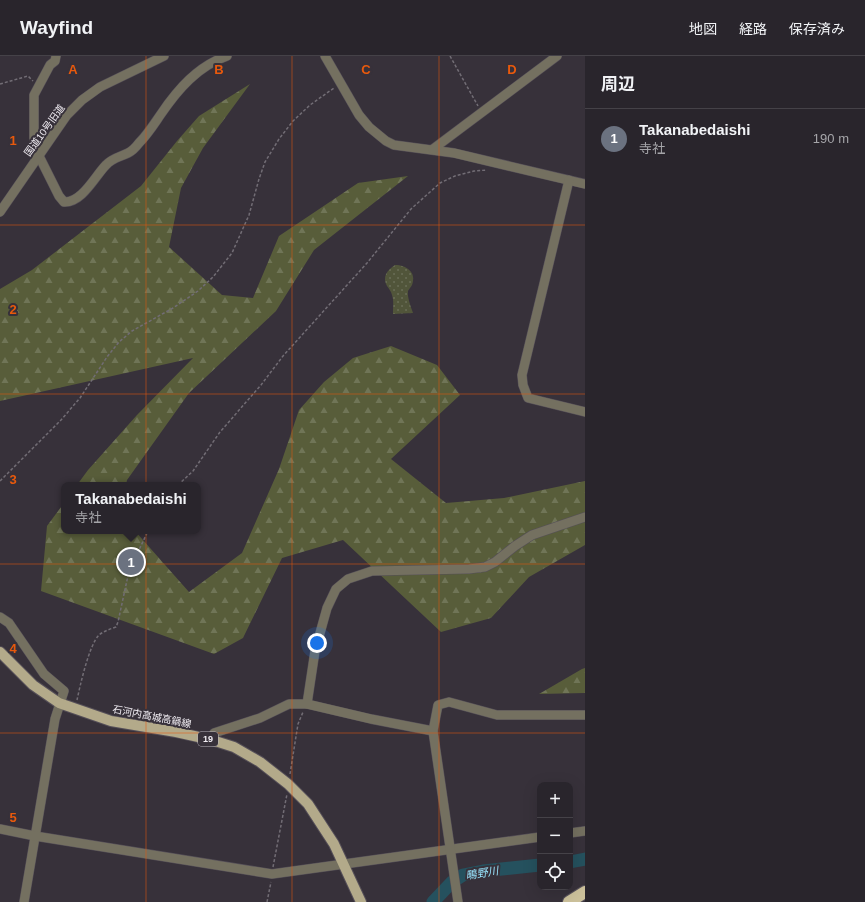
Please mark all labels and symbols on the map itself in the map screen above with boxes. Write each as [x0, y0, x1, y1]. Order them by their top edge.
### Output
text: A [68, 62, 78, 77]
text: B [214, 62, 224, 77]
text: C [361, 62, 371, 77]
text: D [507, 62, 517, 77]
street label: 国道10号旧道 [22, 102, 67, 158]
text: 1 [9, 133, 17, 148]
text: 2 [9, 302, 17, 317]
text: 3 [9, 472, 17, 487]
pin: 1 [118, 547, 144, 577]
your location [307, 633, 327, 653]
text: 4 [9, 641, 17, 656]
street label: 石河内高城高鍋線 [112, 703, 192, 730]
road number: 19 [198, 732, 218, 746]
text: 5 [9, 810, 17, 825]
water label: 鴫野川 [465, 864, 500, 882]

